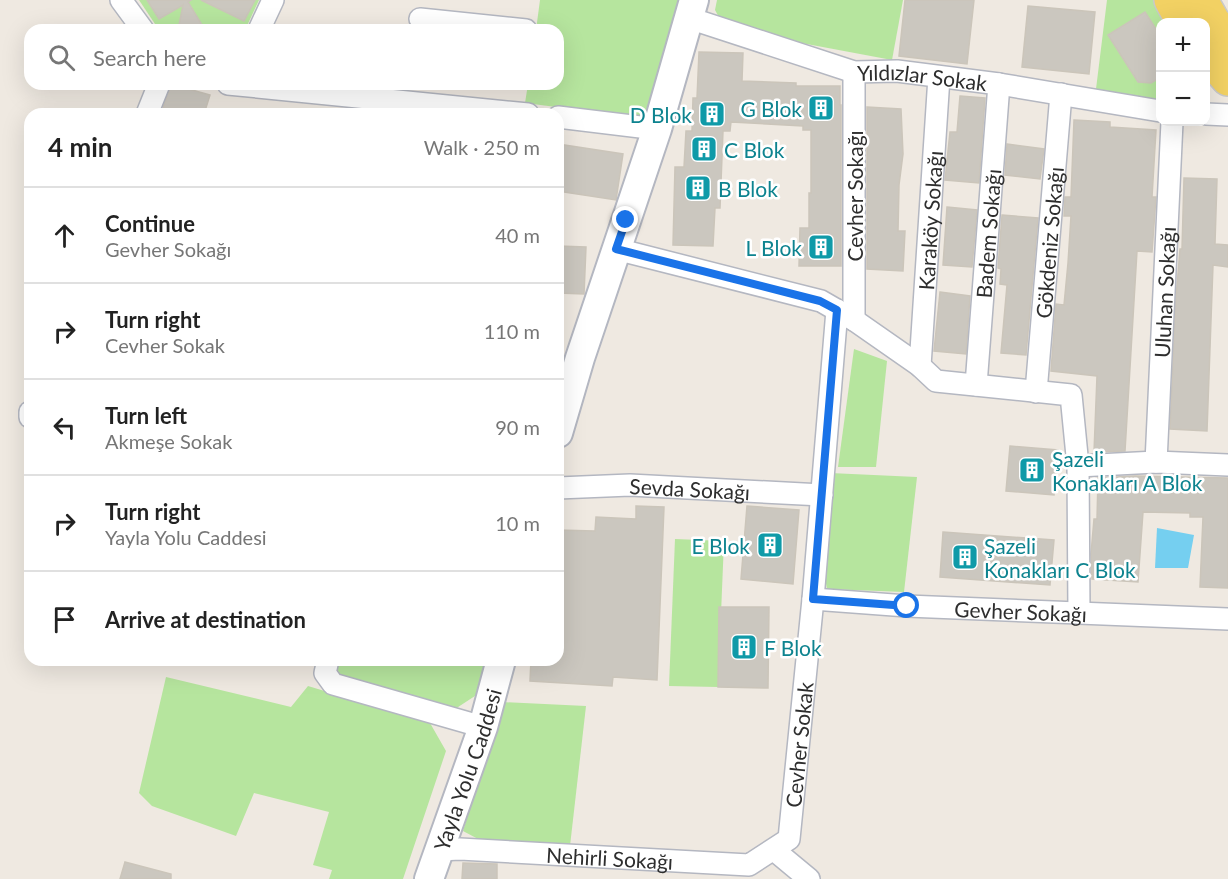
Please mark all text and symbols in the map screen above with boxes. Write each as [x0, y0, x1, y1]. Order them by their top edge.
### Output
map controls [1156, 18, 1210, 126]
button: + [1156, 18, 1210, 72]
search box [24, 24, 564, 90]
icon: search [45, 41, 78, 74]
text: Search here [93, 44, 206, 71]
street label: Yıldızlar Sokak [857, 58, 989, 95]
button: − [1156, 72, 1210, 126]
building icon: G Blok [806, 93, 836, 123]
place label: G Blok [740, 96, 802, 121]
building icon: D Blok [697, 99, 727, 129]
place label: D Blok [630, 102, 692, 127]
street label: Cevher Sokağı [842, 130, 867, 262]
text: 4 min [48, 131, 112, 163]
building icon: C Blok [689, 134, 719, 164]
text: Walk · 250 m [424, 135, 540, 159]
place label: C Blok [724, 137, 785, 162]
street label: Karaköy Sokağı [913, 150, 947, 291]
street label: Gökdeniz Sokağı [1030, 166, 1067, 319]
street label: Badem Sokağı [970, 168, 1005, 299]
building icon: B Blok [683, 173, 713, 203]
place label: B Blok [718, 176, 778, 201]
route end [612, 206, 638, 232]
text: Continue [105, 210, 195, 237]
icon: ahead [48, 219, 81, 252]
text: 40 m [495, 223, 540, 247]
street label: Uluhan Sokağı [1148, 226, 1180, 358]
building icon: L Blok [806, 232, 836, 262]
place label: L Blok [746, 235, 802, 260]
text: Gevher Sokağı [105, 237, 231, 261]
text: Turn right [105, 306, 200, 333]
icon: right [48, 315, 81, 348]
text: 110 m [484, 319, 540, 343]
text: Cevher Sokak [105, 333, 225, 357]
text: Turn left [105, 402, 187, 429]
icon: left [48, 411, 81, 444]
text: 90 m [495, 415, 540, 439]
text: Akmeşe Sokak [105, 429, 232, 453]
place label: Şazeli Konakları A Blok [1052, 446, 1203, 495]
building icon: Şazeli Konakları A Blok [1017, 455, 1047, 485]
street label: Sevda Sokağı [629, 472, 751, 504]
text: Turn right [105, 498, 200, 525]
icon: right [48, 507, 81, 540]
text: 10 m [495, 511, 540, 535]
text: Yayla Yolu Caddesi [105, 525, 267, 549]
building icon: E Blok [755, 530, 785, 560]
place label: E Blok [692, 533, 750, 558]
place label: Şazeli Konakları C Blok [984, 533, 1136, 582]
building icon: Şazeli Konakları C Blok [950, 542, 980, 572]
route start [893, 592, 919, 618]
street label: Gevher Sokağı [954, 595, 1087, 626]
icon: arrive [48, 603, 81, 636]
text: Arrive at destination [105, 606, 306, 633]
building icon: F Blok [729, 632, 759, 662]
place label: F Blok [764, 635, 822, 660]
street label: Cevher Sokak [780, 680, 817, 809]
street label: Yayla Yolu Caddesi [428, 686, 505, 854]
street label: Nehirli Sokağı [546, 841, 674, 873]

